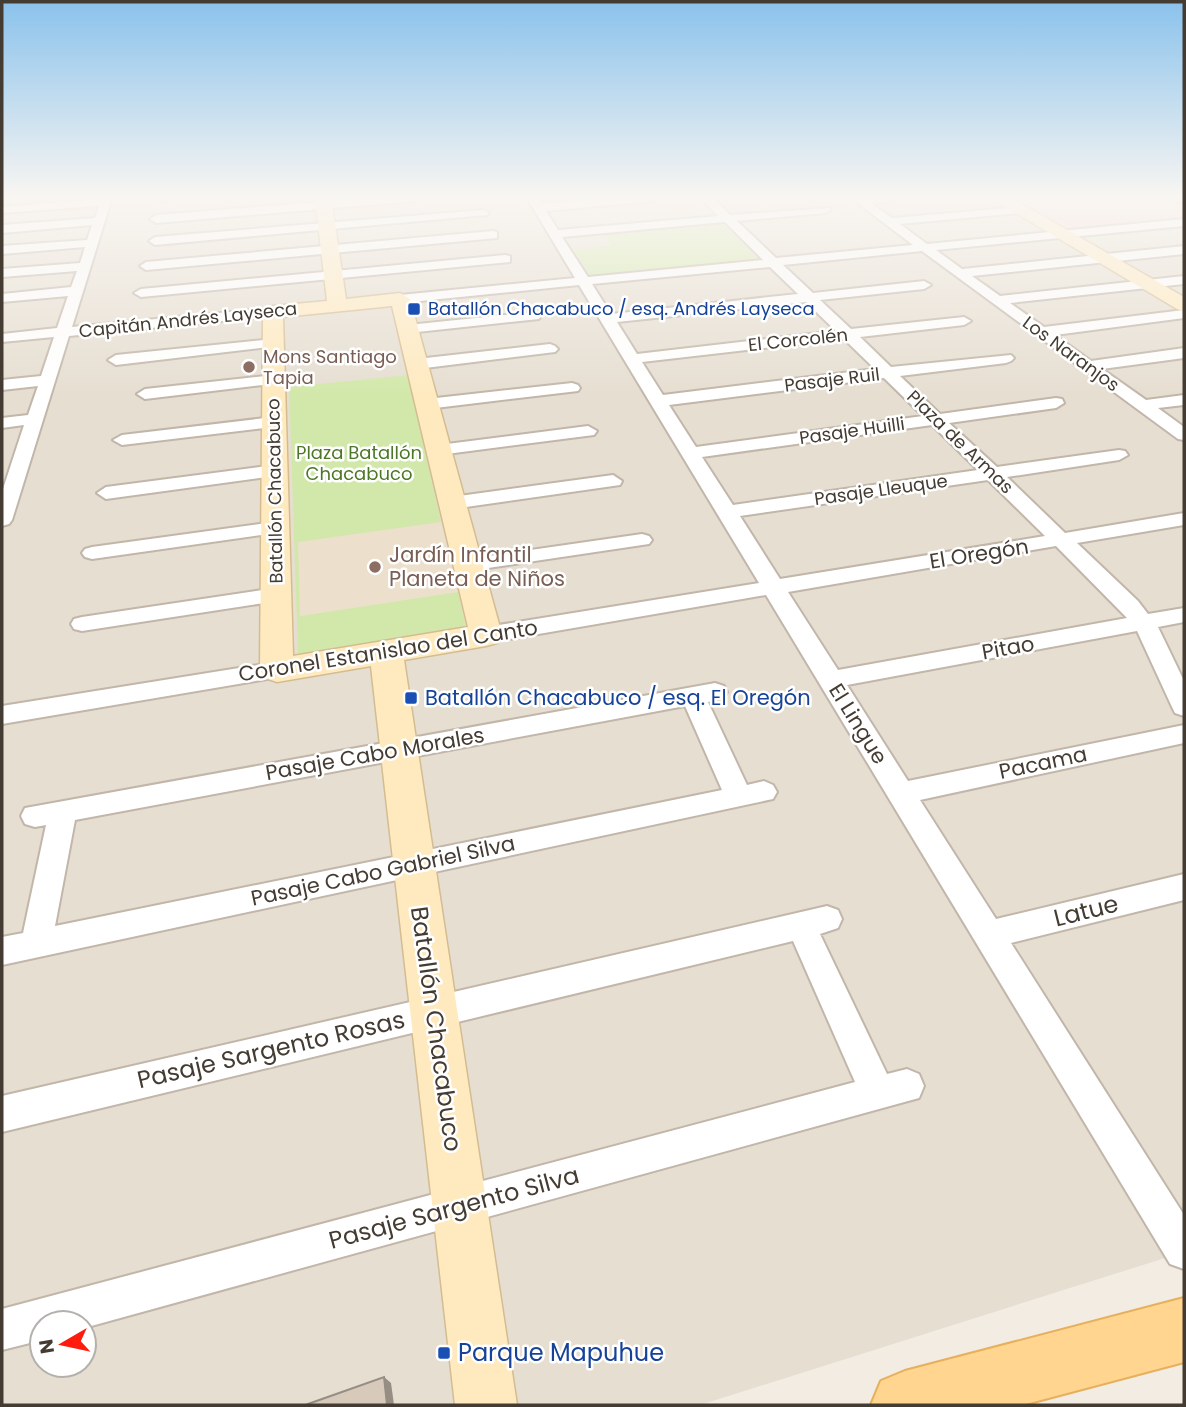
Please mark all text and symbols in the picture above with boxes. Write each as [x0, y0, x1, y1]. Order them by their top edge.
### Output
street label: Capitán Andrés Layseca [78, 296, 298, 343]
place label: Batallón Chacabuco / esq. Andrés Layseca [428, 296, 815, 321]
marker: Batallón Chacabuco / esq. Andrés Layseca [406, 301, 422, 317]
street label: Los Naranjos [1018, 310, 1125, 397]
street label: El Corcolén [747, 322, 849, 357]
place label: Mons Santiago Tapia [263, 344, 397, 390]
marker: Mons Santiago Tapia [241, 359, 257, 375]
street label: Pasaje Ruil [783, 361, 881, 398]
street label: Plaza de Armas [902, 384, 1019, 499]
street label: Batallón Chacabuco [260, 398, 289, 584]
street label: Pasaje Huilli [798, 411, 906, 450]
park label: Plaza Batallón Chacabuco [296, 440, 422, 486]
street label: Pasaje Lleuque [813, 468, 949, 511]
street label: El Oregón [927, 531, 1031, 576]
place label: Jardín Infantil Planeta de Niños [389, 540, 565, 593]
marker: Jardín Infantil Planeta de Niños [367, 559, 383, 575]
street label: Coronel Estanislao del Canto [236, 613, 540, 688]
street label: Pitao [979, 629, 1036, 666]
street label: El Lingue [822, 678, 895, 770]
place label: Batallón Chacabuco / esq. El Oregón [425, 683, 811, 712]
marker: Batallón Chacabuco / esq. El Oregón [403, 690, 419, 706]
street label: Pasaje Cabo Morales [263, 720, 487, 787]
street label: Pacama [996, 739, 1089, 786]
street label: Pasaje Cabo Gabriel Silva [248, 828, 518, 913]
street label: Latue [1050, 887, 1122, 934]
street label: Batallón Chacabuco [403, 904, 470, 1154]
street label: Pasaje Sargento Rosas [134, 1003, 408, 1096]
street label: Pasaje Sargento Silva [325, 1158, 583, 1257]
north arrow [28, 1309, 98, 1379]
place label: Parque Mapuhue [458, 1336, 664, 1369]
text: N [32, 1337, 61, 1356]
marker: Parque Mapuhue [436, 1345, 452, 1361]

